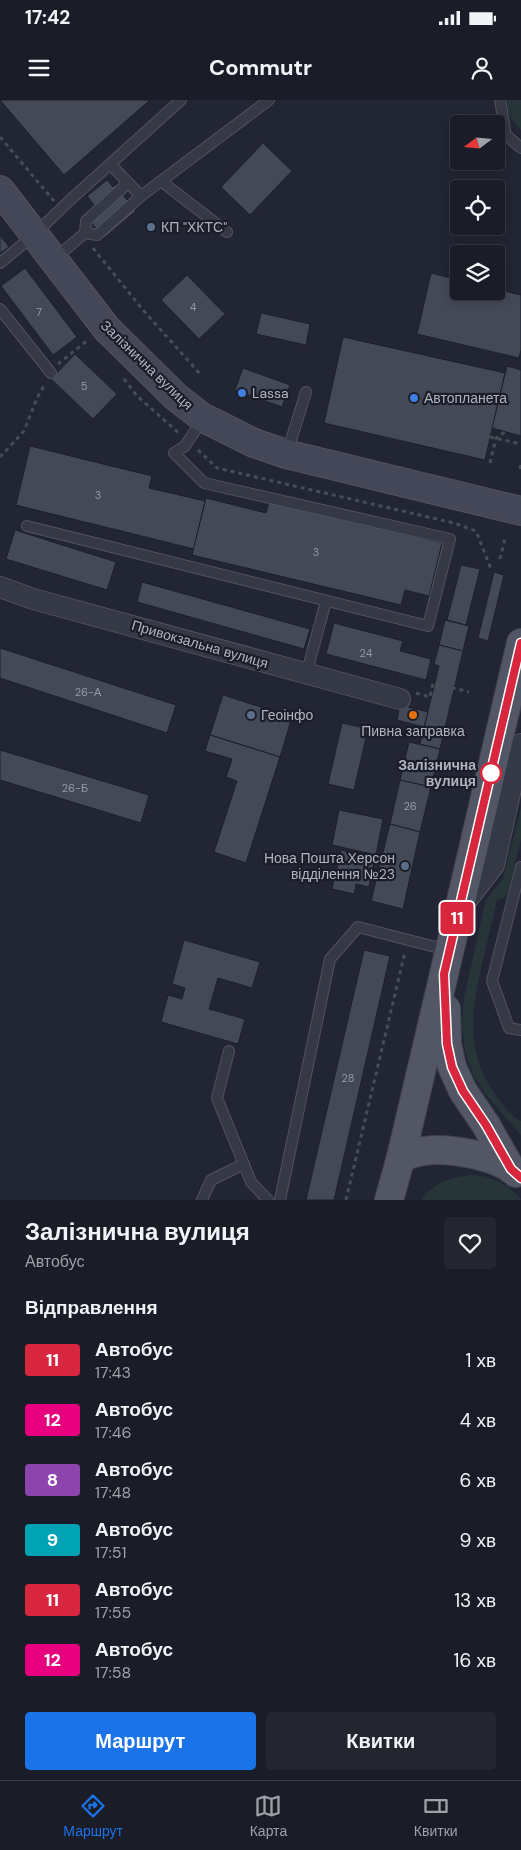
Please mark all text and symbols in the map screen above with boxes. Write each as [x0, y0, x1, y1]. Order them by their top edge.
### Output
text: 17:42 [25, 5, 70, 30]
text: Commutr [209, 53, 312, 82]
icon: menu [25, 54, 53, 82]
icon: person [468, 54, 496, 82]
north arrow [450, 115, 505, 170]
map controls [450, 115, 505, 300]
button: locate [450, 180, 505, 235]
place label: КП "ХКТС" [161, 218, 227, 236]
marker: КП "ХКТС" [145, 221, 157, 233]
button: layers [450, 245, 505, 300]
house number: 4 [190, 300, 197, 314]
house number: 7 [36, 305, 42, 319]
street label: Залізнична вулиця [97, 316, 197, 414]
house number: 5 [81, 379, 88, 393]
place label: Lassa [252, 384, 289, 402]
marker: Lassa [236, 387, 248, 399]
place label: Автопланета [424, 389, 507, 407]
marker: Автопланета [408, 392, 420, 404]
house number: 3 [95, 488, 101, 502]
house number: 3 [313, 545, 319, 559]
street label: Привокзальна вулиця [130, 616, 270, 672]
house number: 24 [360, 646, 373, 660]
house number: 26-А [75, 685, 102, 699]
place label: Геоінфо [261, 706, 314, 724]
marker: Геоінфо [245, 709, 257, 721]
marker: Пивна заправка [407, 709, 419, 721]
place label: Пивна заправка [361, 722, 465, 740]
place label: Залізнична вулиця [398, 756, 476, 790]
marker: Залізнична вулиця [480, 762, 502, 784]
house number: 26-Б [62, 781, 88, 795]
house number: 26 [403, 799, 417, 813]
place label: Нова Пошта Херсон відділення №23 [264, 849, 395, 883]
marker: Нова Пошта Херсон відділення №23 [399, 860, 411, 872]
line badge: 11 [434, 902, 480, 934]
text: 11 [450, 906, 464, 930]
house number: 28 [342, 1071, 354, 1085]
text: Залізнична вулиця [25, 1216, 250, 1247]
button: heart [444, 1217, 496, 1269]
text: Автобус [25, 1251, 85, 1272]
text: Відправлення [25, 1295, 158, 1320]
text: Автобус [95, 1337, 173, 1362]
text: 11 [46, 1348, 59, 1372]
text: 1 хв [465, 1348, 496, 1373]
text: 17:43 [95, 1362, 131, 1383]
text: Автобус [95, 1397, 173, 1422]
text: 12 [44, 1408, 61, 1432]
text: 4 хв [460, 1408, 496, 1433]
text: 17:46 [95, 1422, 132, 1443]
text: Автобус [95, 1457, 173, 1482]
text: 8 [47, 1468, 58, 1492]
text: 6 хв [459, 1468, 496, 1493]
text: 17:48 [95, 1482, 131, 1503]
text: Автобус [95, 1517, 173, 1542]
text: 9 [47, 1528, 58, 1552]
text: 9 хв [459, 1528, 496, 1553]
text: 17:51 [95, 1542, 127, 1563]
text: Автобус [95, 1577, 173, 1602]
text: 11 [46, 1588, 59, 1612]
text: 13 хв [454, 1588, 496, 1613]
text: 17:55 [95, 1602, 131, 1623]
text: Автобус [95, 1637, 173, 1662]
text: 12 [44, 1648, 61, 1672]
text: 16 хв [453, 1648, 496, 1673]
text: 17:58 [95, 1662, 131, 1683]
button: Маршрут [25, 1712, 256, 1770]
button: Квитки [266, 1712, 496, 1770]
tab: Маршрут [63, 1792, 123, 1840]
tab: Карта [250, 1792, 287, 1840]
tab: Квитки [414, 1792, 458, 1840]

